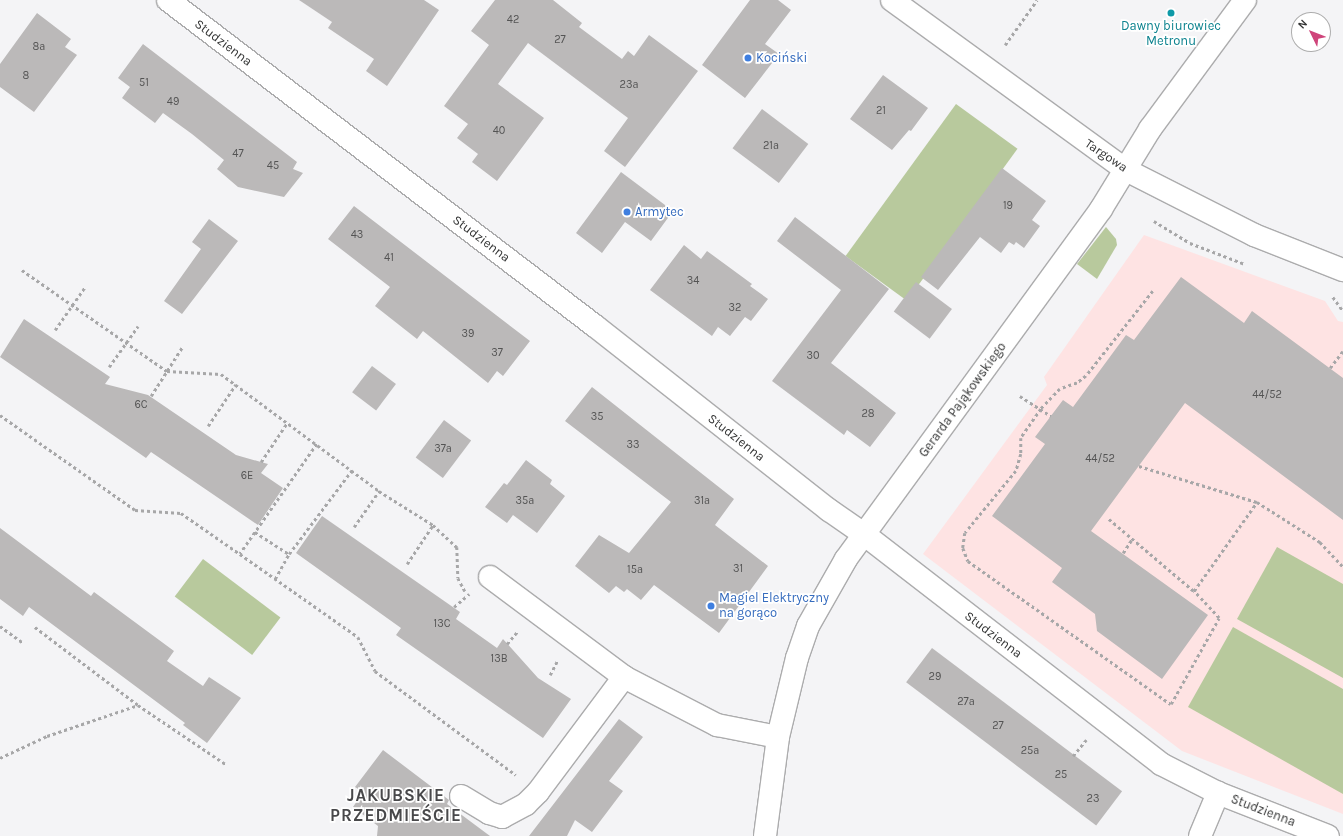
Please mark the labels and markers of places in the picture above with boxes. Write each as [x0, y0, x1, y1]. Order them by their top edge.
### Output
marker: Dawny biurowiec Metronu [1166, 8, 1176, 18]
place label: Dawny biurowiec Metronu [1121, 19, 1221, 50]
place label: Kociński [756, 50, 807, 66]
marker: Kociński [743, 53, 753, 63]
place label: Armytec [635, 204, 684, 220]
marker: Armytec [622, 207, 632, 217]
place label: Magiel Elektryczny na gorąco [719, 591, 829, 622]
marker: Magiel Elektryczny na gorąco [706, 601, 716, 611]

